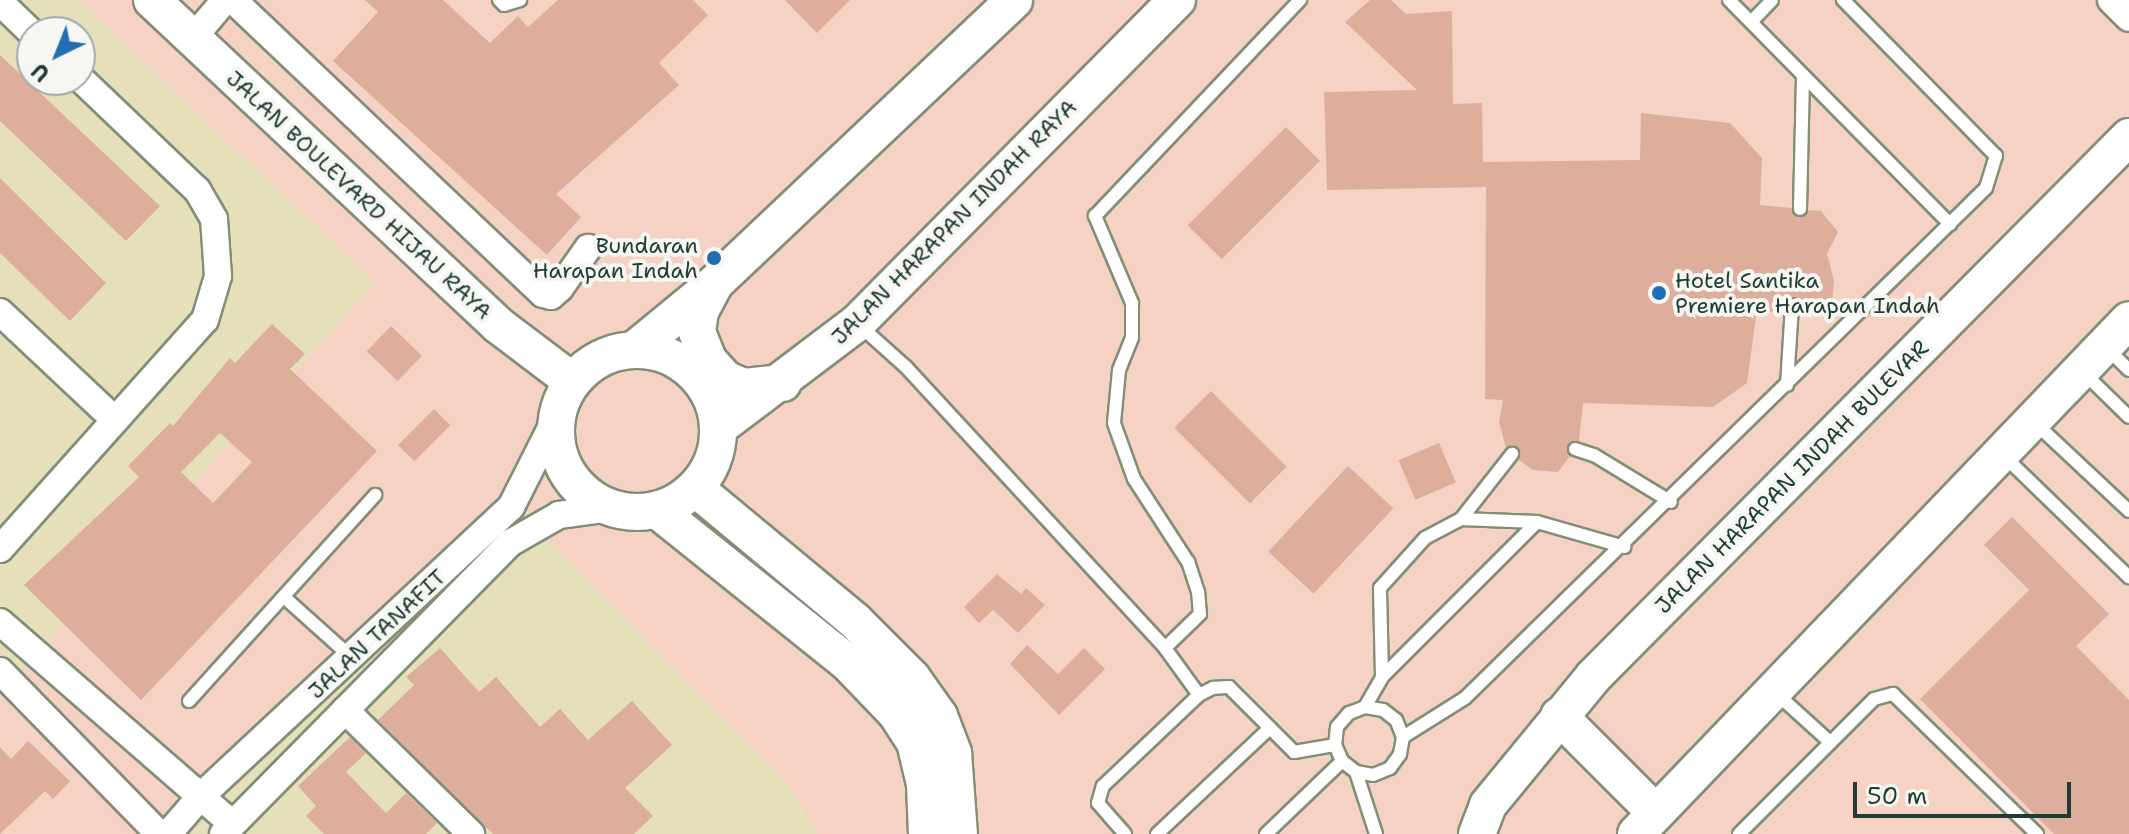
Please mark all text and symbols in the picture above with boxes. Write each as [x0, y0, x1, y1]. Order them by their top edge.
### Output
north arrow [16, 16, 96, 96]
text: U [25, 57, 56, 88]
street label: JALAN BOULEVARD HIJAU RAYA [221, 65, 497, 325]
street label: JALAN HARAPAN INDAH RAYA [826, 94, 1082, 350]
place label: Bundaran Harapan Indah [533, 232, 698, 284]
marker: Bundaran Harapan Indah [705, 249, 723, 267]
place label: Hotel Santika Premiere Harapan Indah [1675, 267, 1940, 318]
marker: Hotel Santika Premiere Harapan Indah [1650, 284, 1668, 302]
street label: JALAN HARAPAN INDAH BULEVAR [1650, 335, 1934, 619]
street label: JALAN TANAFIT [303, 564, 451, 704]
scale bar [1857, 766, 2075, 816]
text: 50 m [1867, 780, 1927, 812]

